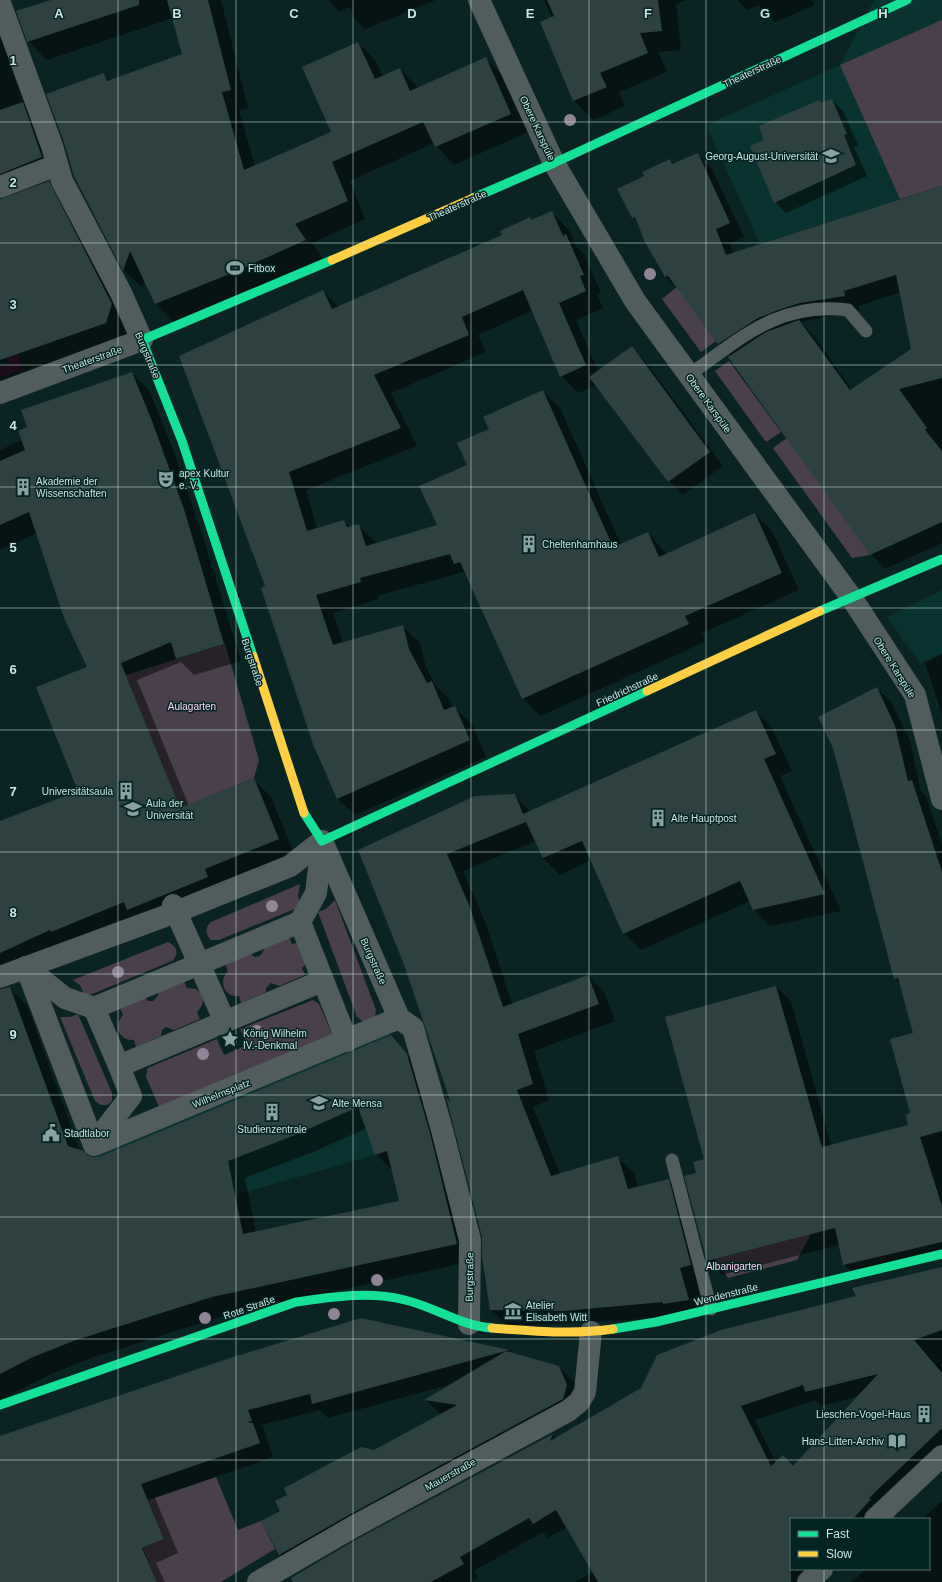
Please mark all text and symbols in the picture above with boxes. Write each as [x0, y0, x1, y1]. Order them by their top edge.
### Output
text: A [54, 6, 64, 21]
text: B [172, 6, 182, 21]
text: C [289, 6, 299, 21]
text: D [407, 6, 417, 21]
text: E [526, 6, 535, 21]
text: F [644, 6, 652, 21]
text: G [760, 6, 770, 21]
text: H [878, 6, 888, 21]
text: 1 [9, 53, 17, 68]
street label: Theaterstraße [721, 53, 783, 90]
street label: Obere Karspüle [518, 94, 558, 163]
school or university icon: Georg-August-Universität [821, 146, 841, 166]
place label: Georg-August-Universität [705, 151, 818, 162]
text: 2 [9, 175, 17, 190]
street label: Theaterstraße [426, 187, 489, 223]
sports icon: Fitbox [225, 258, 245, 278]
place label: Fitbox [248, 263, 275, 274]
text: 3 [9, 297, 17, 312]
street label: Burgstraße [133, 330, 162, 381]
street label: Theaterstraße [61, 343, 124, 375]
street label: Obere Karspüle [684, 372, 734, 435]
text: 4 [9, 418, 17, 433]
place label: apex Kultur e. V. [179, 468, 230, 491]
theatre icon: apex Kultur e. V. [156, 469, 176, 489]
place label: Akademie der Wissenschaften [36, 476, 107, 499]
building icon: Akademie der Wissenschaften [13, 477, 33, 497]
building icon: Cheltenhamhaus [519, 534, 539, 554]
place label: Cheltenhamhaus [542, 539, 618, 550]
text: 5 [9, 540, 17, 555]
street label: Obere Karspüle [871, 635, 918, 700]
street label: Burgstraße [240, 637, 266, 688]
text: 6 [9, 662, 17, 677]
street label: Friedrichstraße [594, 670, 660, 709]
park label: Aulagarten [168, 701, 216, 712]
building icon: Universitätsaula [116, 781, 136, 801]
text: 7 [9, 784, 17, 799]
place label: Universitätsaula [42, 786, 113, 797]
place label: Aula der Universität [146, 798, 193, 821]
school or university icon: Aula der Universität [123, 799, 143, 819]
building icon: Alte Hauptpost [648, 808, 668, 828]
place label: Alte Hauptpost [671, 813, 737, 824]
text: 8 [9, 905, 17, 920]
street label: Burgstraße [358, 936, 389, 986]
text: 9 [9, 1027, 17, 1042]
place label: König Wilhelm IV.-Denkmal [243, 1028, 307, 1051]
place icon: König Wilhelm IV.-Denkmal [220, 1029, 240, 1049]
street label: Wilhelmsplatz [191, 1077, 252, 1110]
school or university icon: Alte Mensa [309, 1093, 329, 1113]
place label: Alte Mensa [332, 1098, 382, 1109]
building icon: Studienzentrale [262, 1102, 282, 1122]
public building icon: Stadtlabor [41, 1123, 61, 1143]
place label: Studienzentrale [237, 1124, 307, 1135]
place label: Stadtlabor [64, 1128, 110, 1139]
street label: Burgstraße [464, 1252, 475, 1302]
park label: Albanigarten [706, 1261, 762, 1272]
street label: Wendenstraße [693, 1281, 760, 1308]
street label: Rote Straße [222, 1293, 277, 1321]
place label: Atelier Elisabeth Witt [526, 1300, 587, 1323]
museum icon: Atelier Elisabeth Witt [503, 1301, 523, 1321]
building icon: Lieschen-Vogel-Haus [914, 1404, 934, 1424]
place label: Lieschen-Vogel-Haus [816, 1409, 911, 1420]
library icon: Hans-Litten-Archiv [887, 1431, 907, 1451]
place label: Hans-Litten-Archiv [802, 1436, 884, 1447]
street label: Mauerstraße [423, 1456, 478, 1493]
legend [790, 1518, 930, 1570]
text: Fast [826, 1527, 850, 1541]
text: Slow [826, 1547, 852, 1561]

